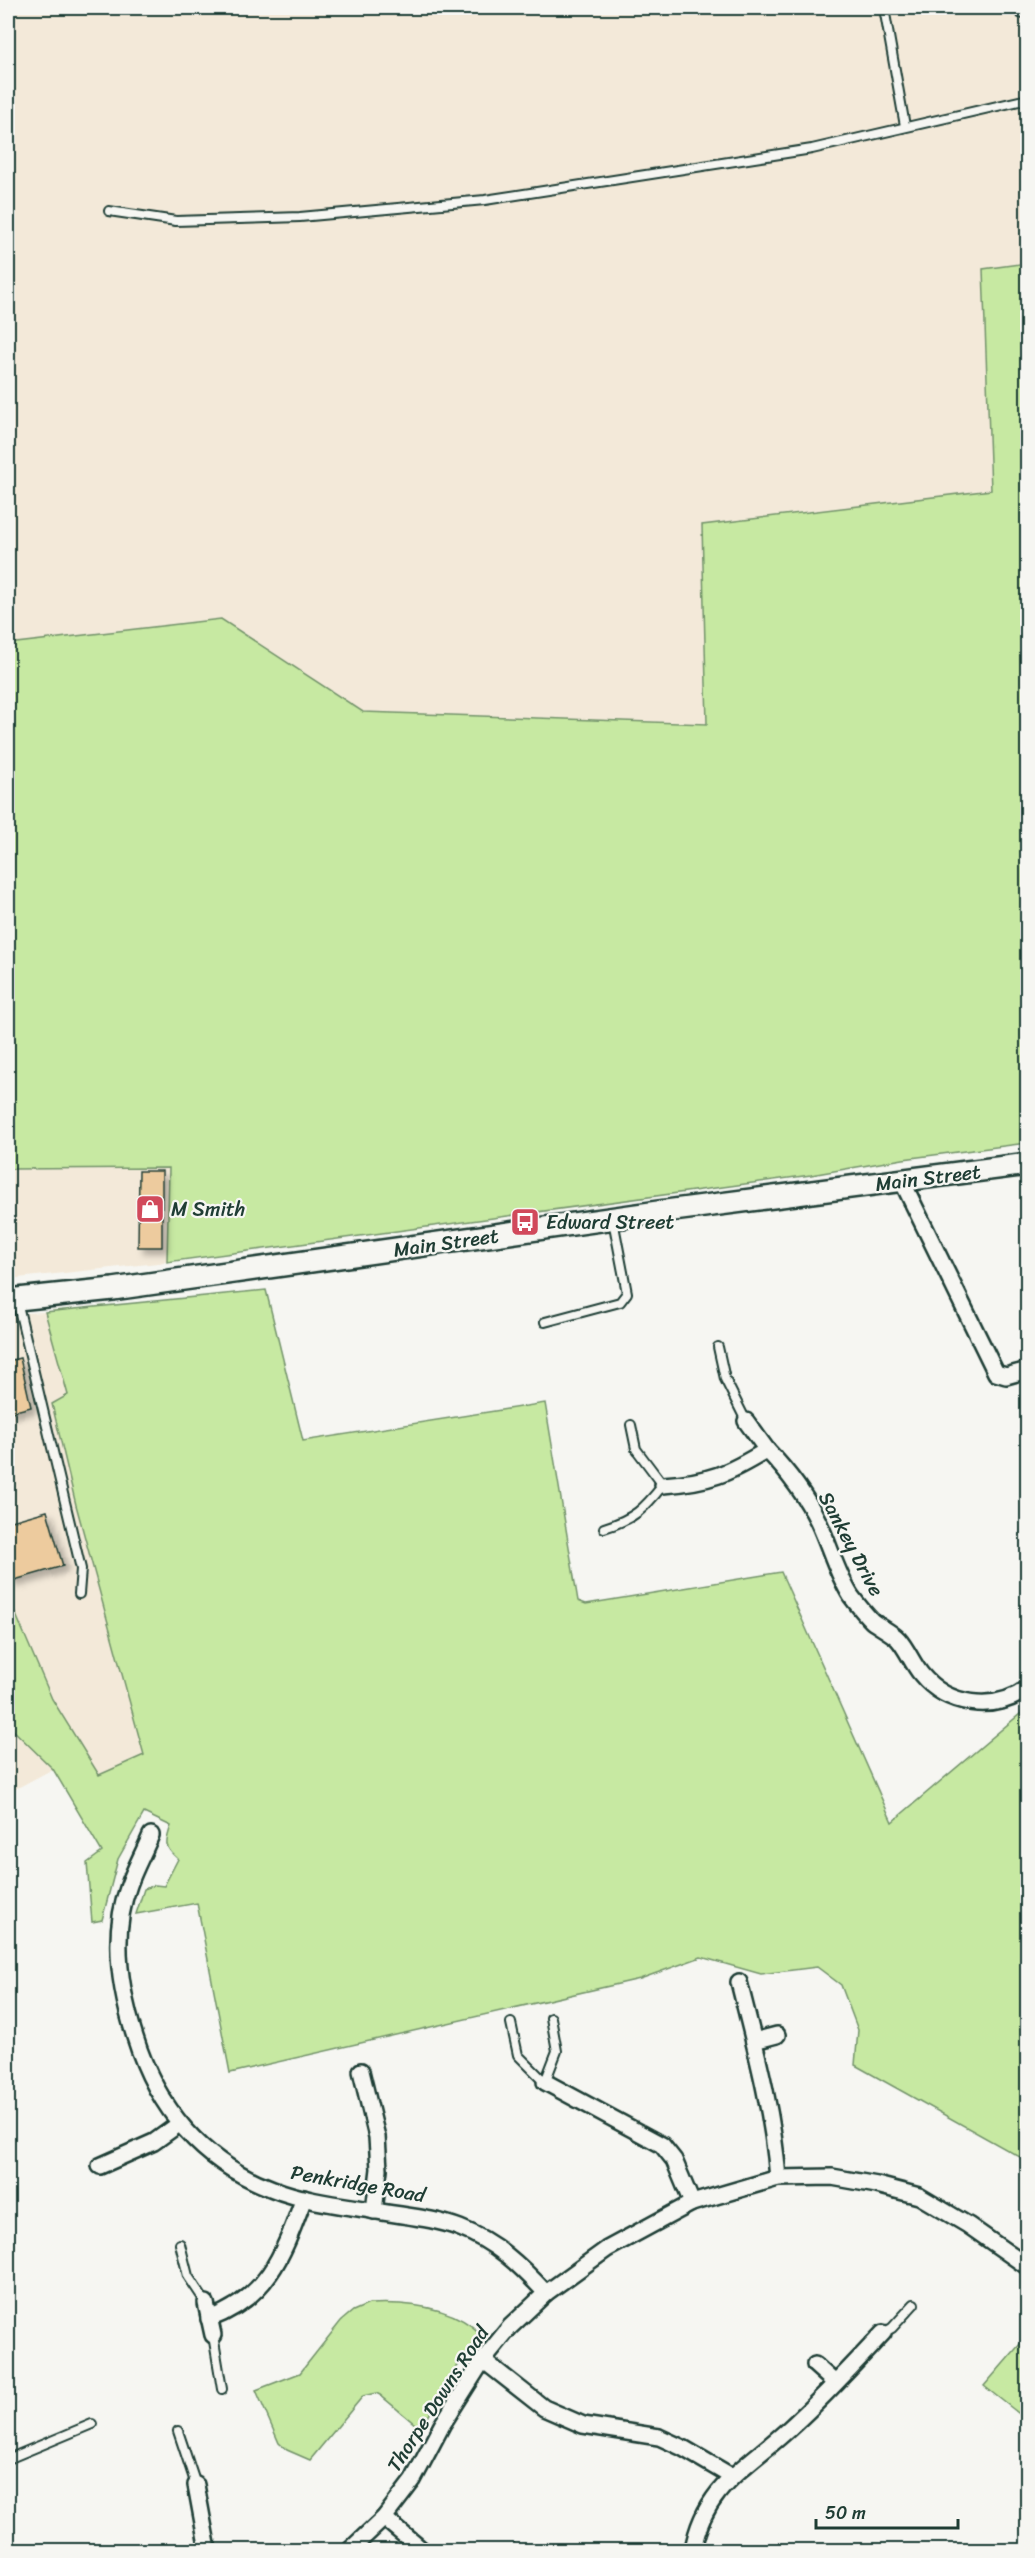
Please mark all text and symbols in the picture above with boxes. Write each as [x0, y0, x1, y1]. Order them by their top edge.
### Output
street label: Main Street [873, 1154, 983, 1202]
place label: M Smith [171, 1192, 245, 1227]
shop icon: M Smith [134, 1193, 166, 1225]
place label: Edward Street [546, 1205, 674, 1240]
bus stop icon: Edward Street [509, 1206, 541, 1238]
street label: Main Street [391, 1218, 501, 1268]
street label: Sankey Drive [809, 1485, 893, 1603]
street label: Penkridge Road [288, 2155, 429, 2213]
street label: Thorpe Downs Road [377, 2317, 499, 2479]
scale bar [816, 2492, 958, 2530]
text: 50 m [825, 2497, 866, 2529]

